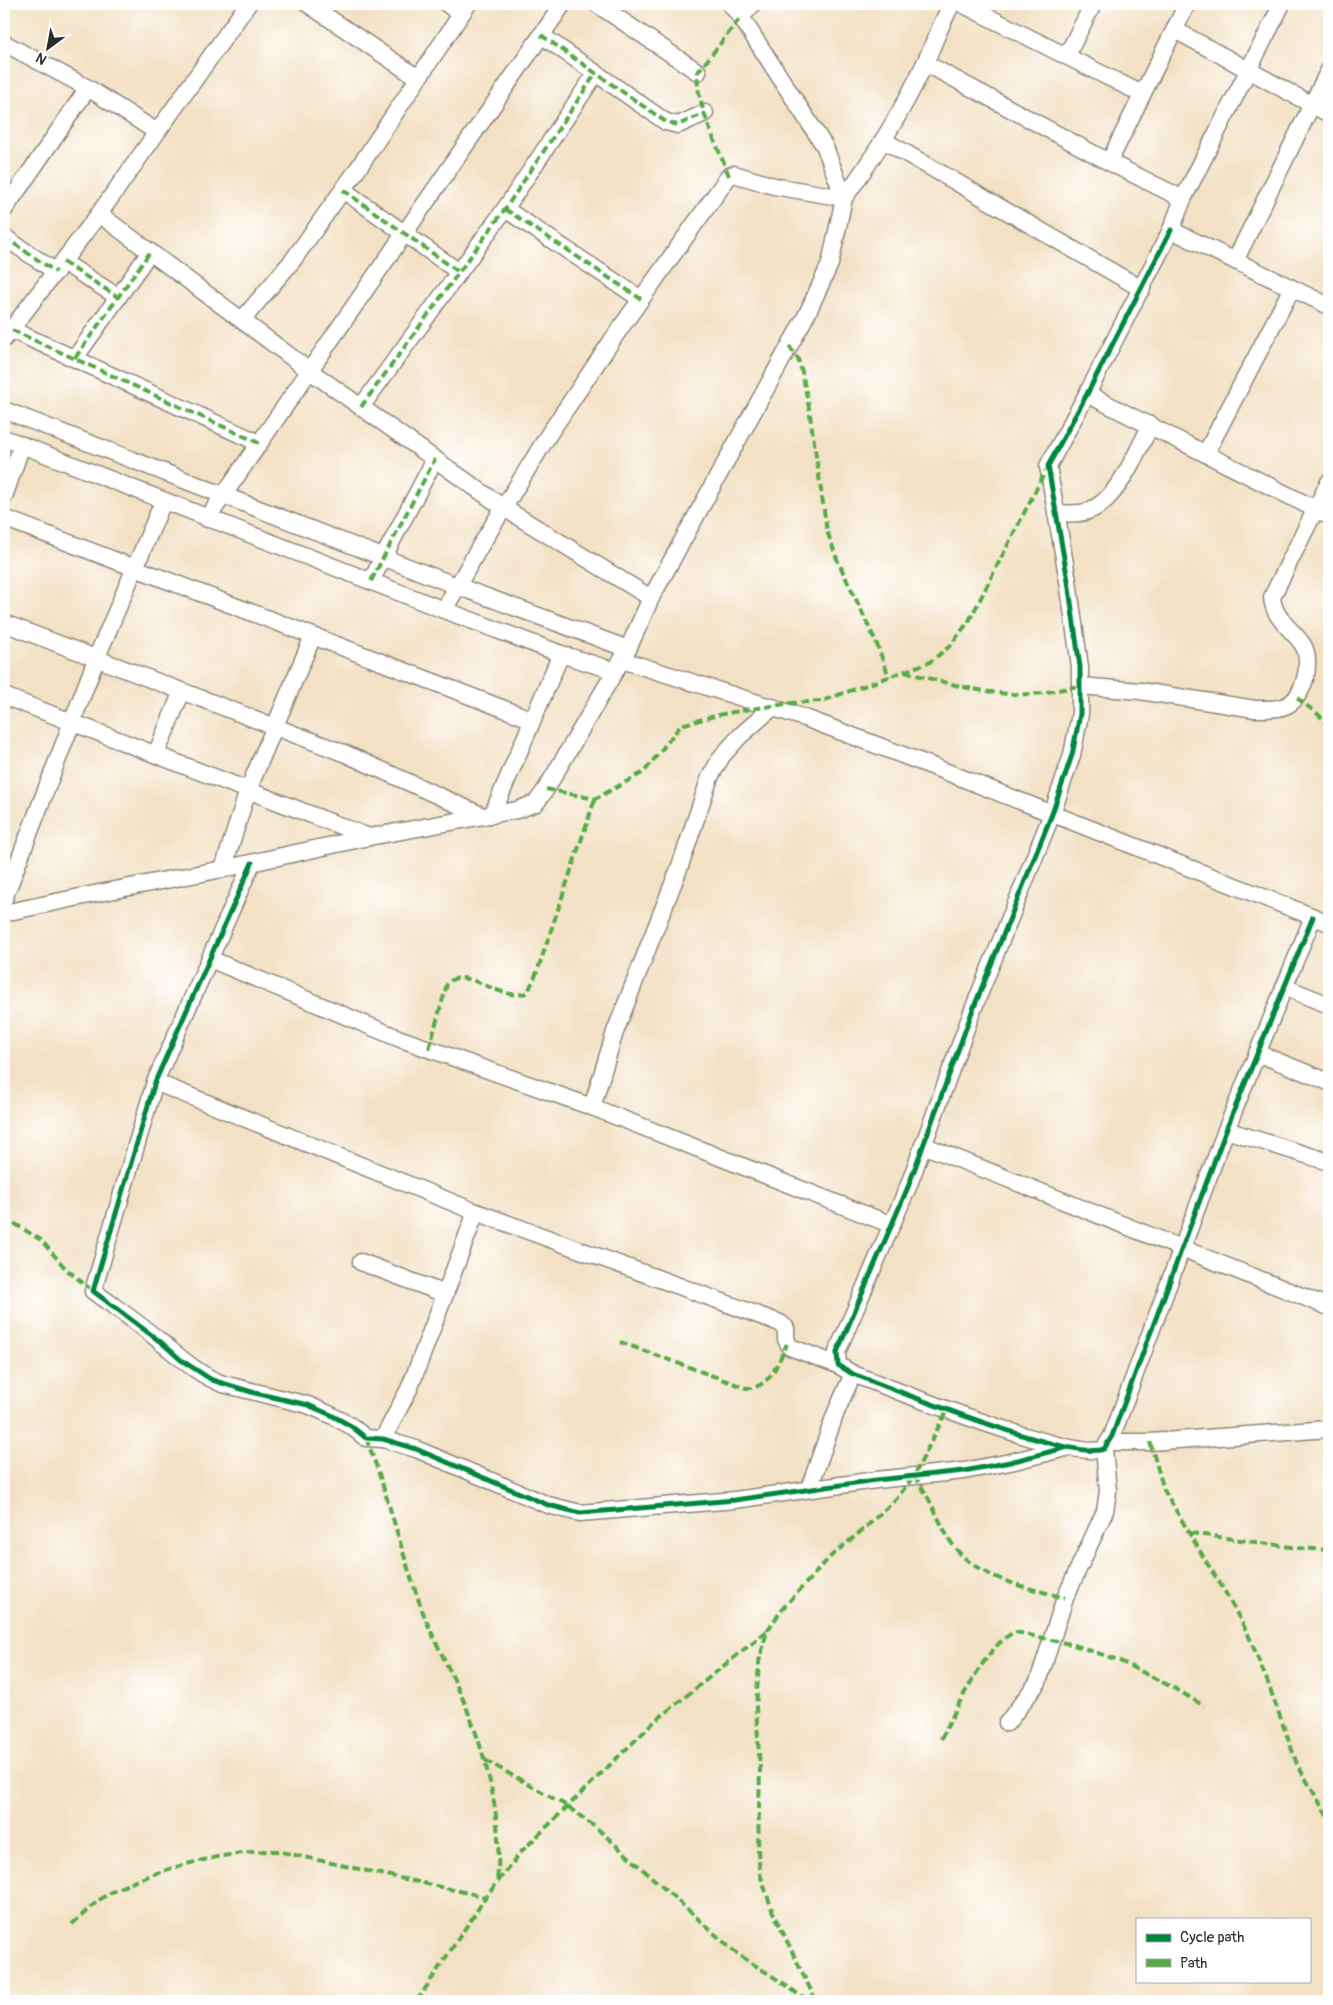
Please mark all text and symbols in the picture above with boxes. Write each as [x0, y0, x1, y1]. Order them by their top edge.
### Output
north arrow [22, 22, 72, 72]
text: N [33, 49, 50, 68]
legend [1136, 1918, 1310, 1982]
text: Cycle path [1180, 1928, 1244, 1947]
text: Path [1180, 1954, 1207, 1973]

